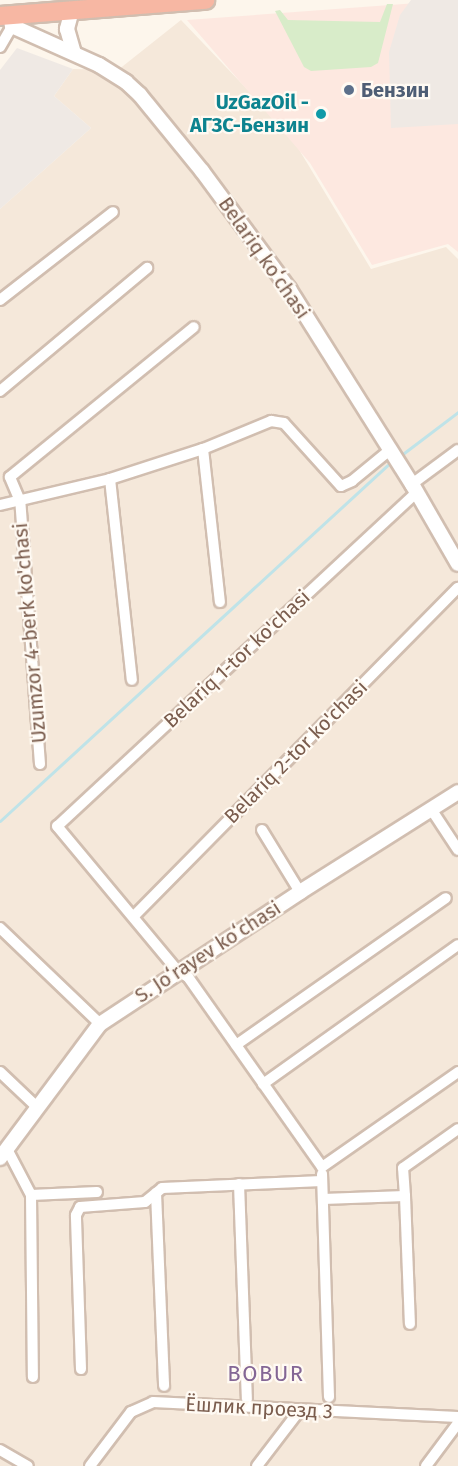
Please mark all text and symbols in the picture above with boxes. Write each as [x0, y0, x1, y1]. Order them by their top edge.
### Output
place label: Бензин [361, 78, 429, 102]
marker: Бензин [342, 83, 356, 97]
place label: UzGazOil - АГЗС-Бензин [190, 90, 309, 137]
marker: UzGazOil - АГЗС-Бензин [314, 107, 328, 121]
street label: Belariq koʻchasi [213, 193, 315, 323]
street label: Uzumzor 4-berk ko'chasi [8, 522, 52, 744]
street label: Belariq 1-tor ko'chasi [159, 585, 315, 733]
street label: Belariq 2-tor ko'chasi [219, 675, 373, 829]
street label: S. Joʻrayev koʻchasi [131, 896, 285, 1008]
district label: BOBUR [227, 1361, 305, 1387]
street label: Ёшлик проезд 3 [185, 1392, 333, 1424]

